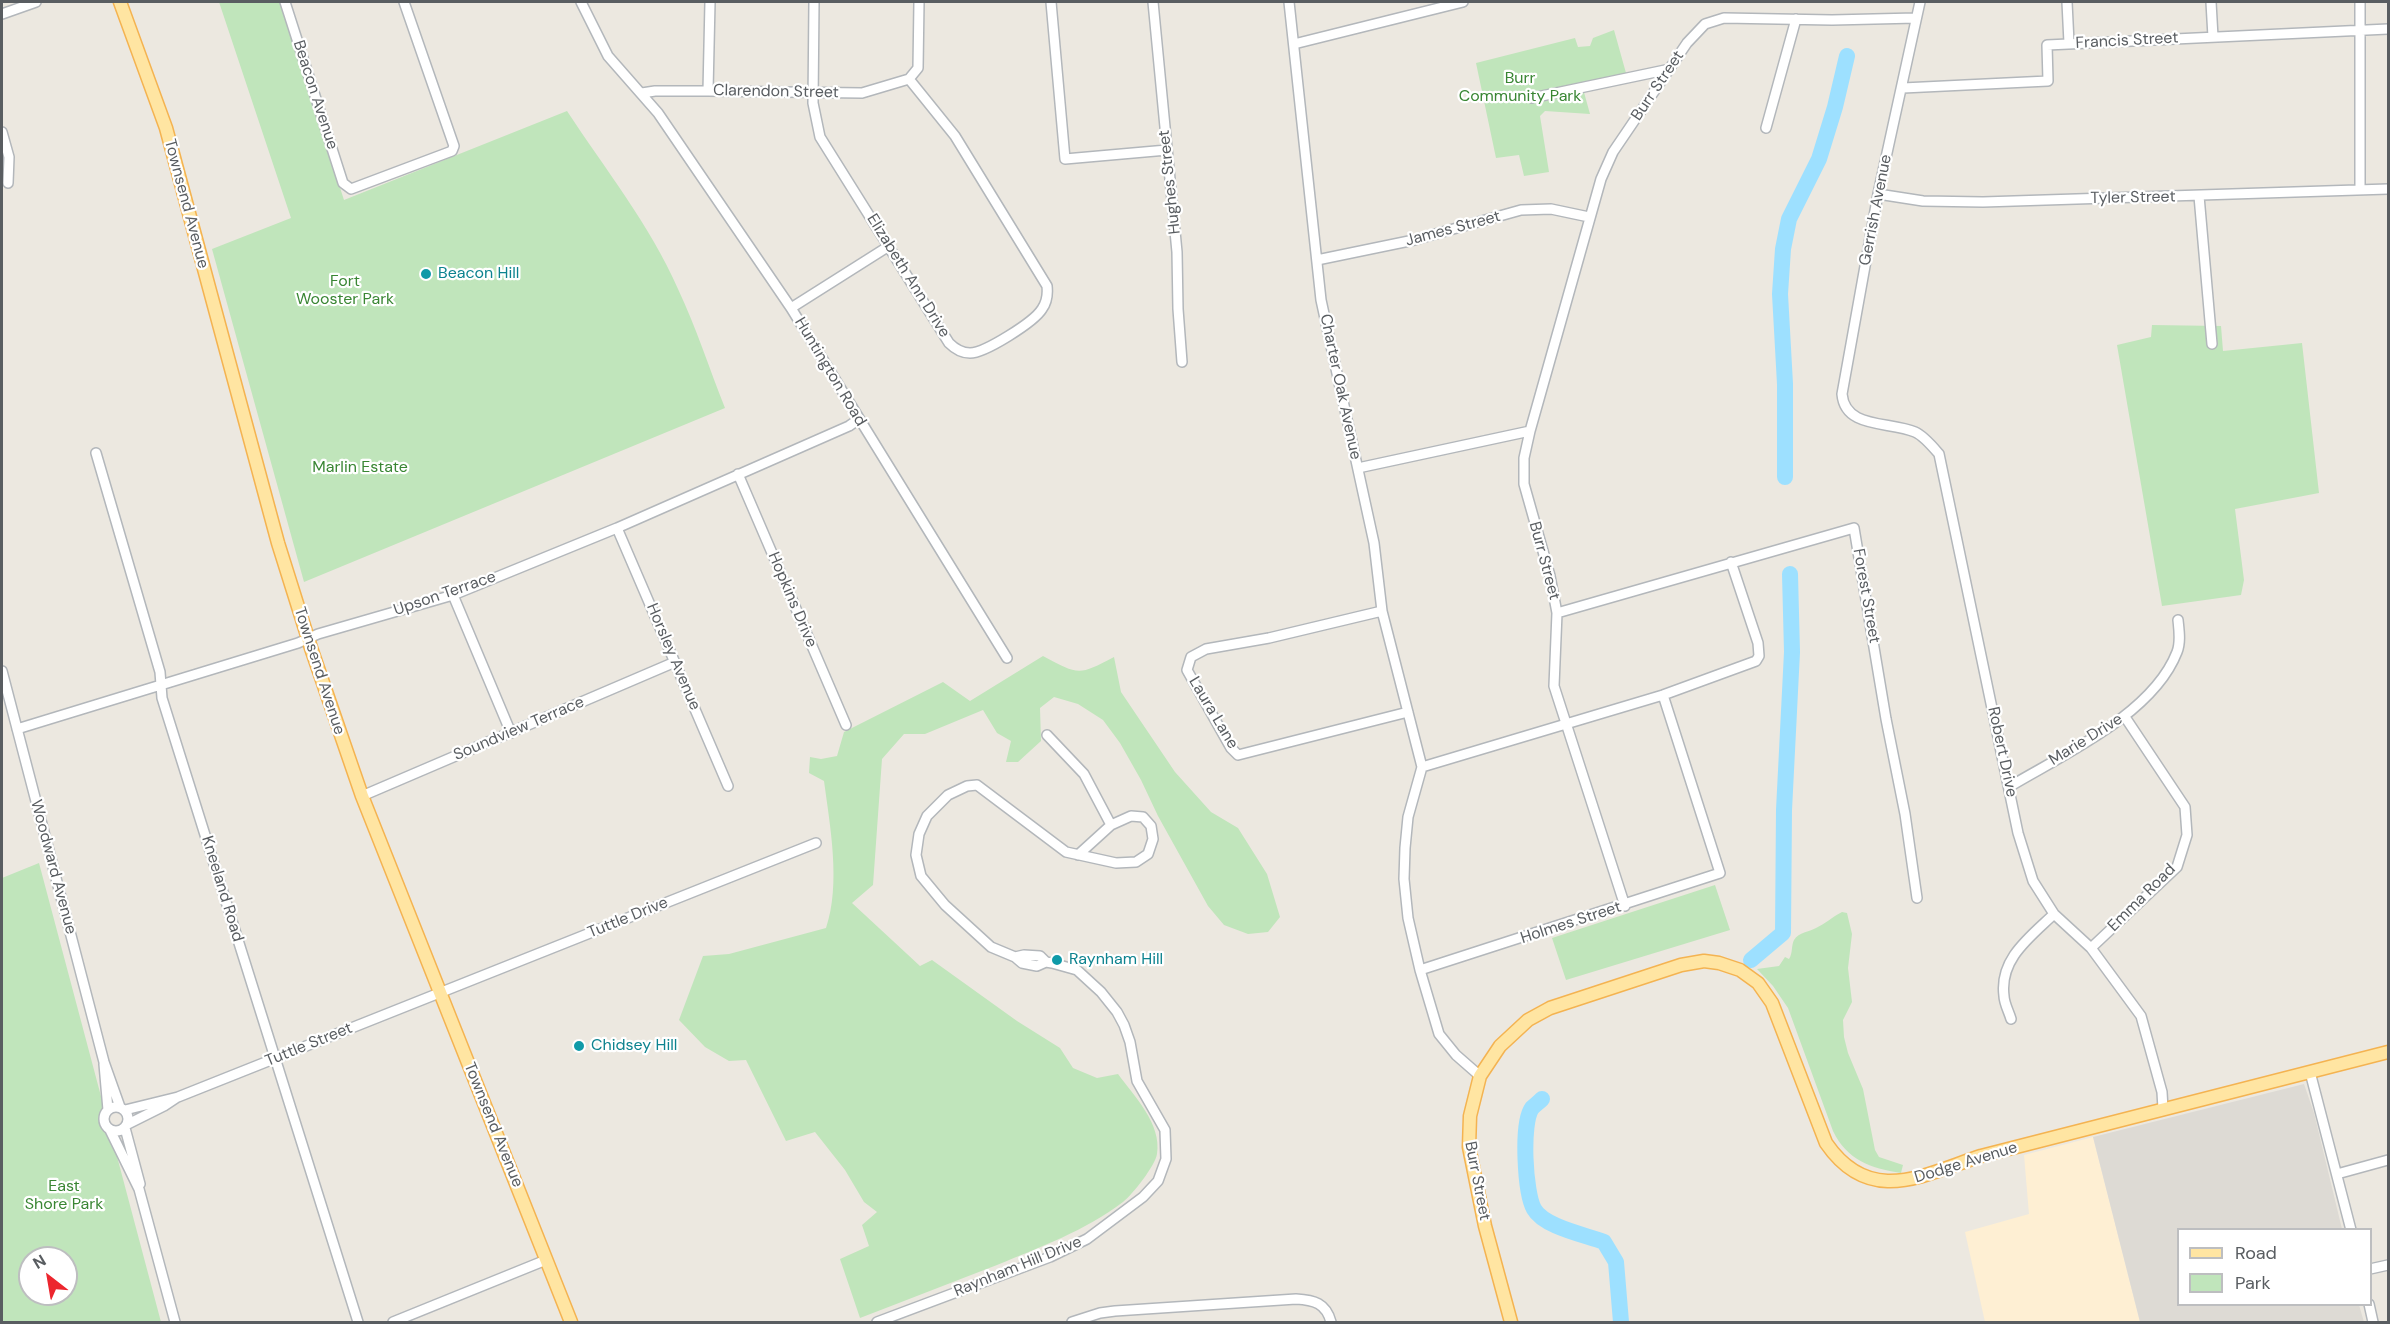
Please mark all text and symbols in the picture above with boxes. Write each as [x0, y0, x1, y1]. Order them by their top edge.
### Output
street label: Francis Street [2075, 29, 2179, 53]
street label: Beacon Avenue [288, 38, 342, 152]
street label: Burr Street [1628, 47, 1688, 125]
park label: Burr Community Park [1459, 69, 1581, 107]
street label: Clarendon Street [713, 81, 839, 103]
street label: Hughes Street [1155, 129, 1185, 235]
street label: Townsend Avenue [160, 137, 212, 271]
street label: Gerrish Avenue [1856, 153, 1896, 267]
street label: Tyler Street [2090, 188, 2176, 208]
street label: James Street [1403, 207, 1503, 251]
street label: Elizabeth Ann Drive [862, 211, 954, 341]
place label: Beacon Hill [438, 264, 519, 284]
marker: Beacon Hill [419, 267, 433, 281]
park label: Fort Wooster Park [296, 272, 394, 310]
street label: Charter Oak Avenue [1315, 312, 1365, 462]
street label: Huntington Road [790, 314, 870, 430]
park label: Marlin Estate [312, 458, 408, 478]
street label: Burr Street [1524, 520, 1564, 602]
street label: Forest Street [1848, 547, 1884, 645]
street label: Hopkins Drive [763, 549, 821, 651]
street label: Upson Terrace [391, 568, 499, 620]
street label: Horsley Avenue [642, 601, 704, 713]
street label: Townsend Avenue [289, 605, 349, 737]
street label: Laura Lane [1184, 674, 1242, 752]
street label: Soundview Terrace [451, 693, 587, 765]
street label: Robert Drive [1983, 705, 2021, 799]
street label: Marie Drive [2046, 710, 2126, 770]
street label: Woodward Avenue [26, 798, 80, 936]
street label: Kneeland Road [197, 834, 247, 944]
street label: Emma Road [2104, 860, 2180, 936]
street label: Tuttle Drive [585, 893, 671, 943]
street label: Holmes Street [1518, 898, 1624, 948]
place label: Raynham Hill [1069, 950, 1163, 970]
marker: Raynham Hill [1050, 953, 1064, 967]
street label: Tuttle Street [263, 1019, 355, 1071]
place label: Chidsey Hill [591, 1036, 677, 1056]
marker: Chidsey Hill [572, 1039, 586, 1053]
street label: Townsend Avenue [459, 1060, 527, 1190]
street label: Dodge Avenue [1912, 1138, 2020, 1188]
street label: Burr Street [1460, 1140, 1494, 1222]
park label: East Shore Park [25, 1177, 103, 1215]
legend [2177, 1228, 2372, 1306]
street label: Raynham Hill Drive [951, 1233, 1085, 1301]
text: Road [2235, 1241, 2277, 1265]
north arrow [18, 1246, 78, 1306]
text: N [29, 1250, 50, 1274]
text: Park [2235, 1271, 2271, 1295]

